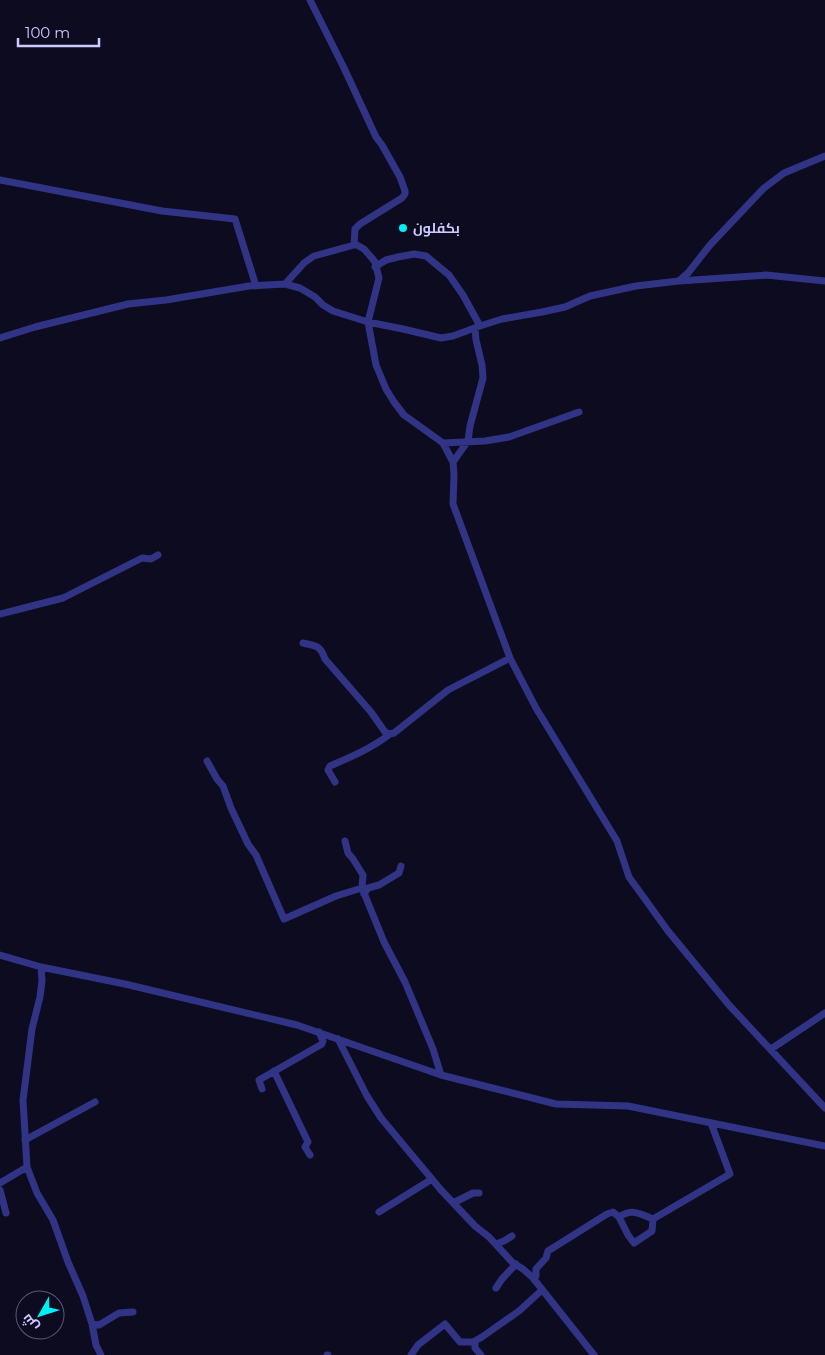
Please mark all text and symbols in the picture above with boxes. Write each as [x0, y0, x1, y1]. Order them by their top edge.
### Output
scale bar [18, 15, 99, 47]
text: 100 m [25, 23, 70, 42]
place label: بكفلون [413, 219, 460, 237]
marker: بكفلون [397, 222, 409, 234]
north arrow [15, 1290, 65, 1340]
text: ش [17, 1311, 43, 1336]

